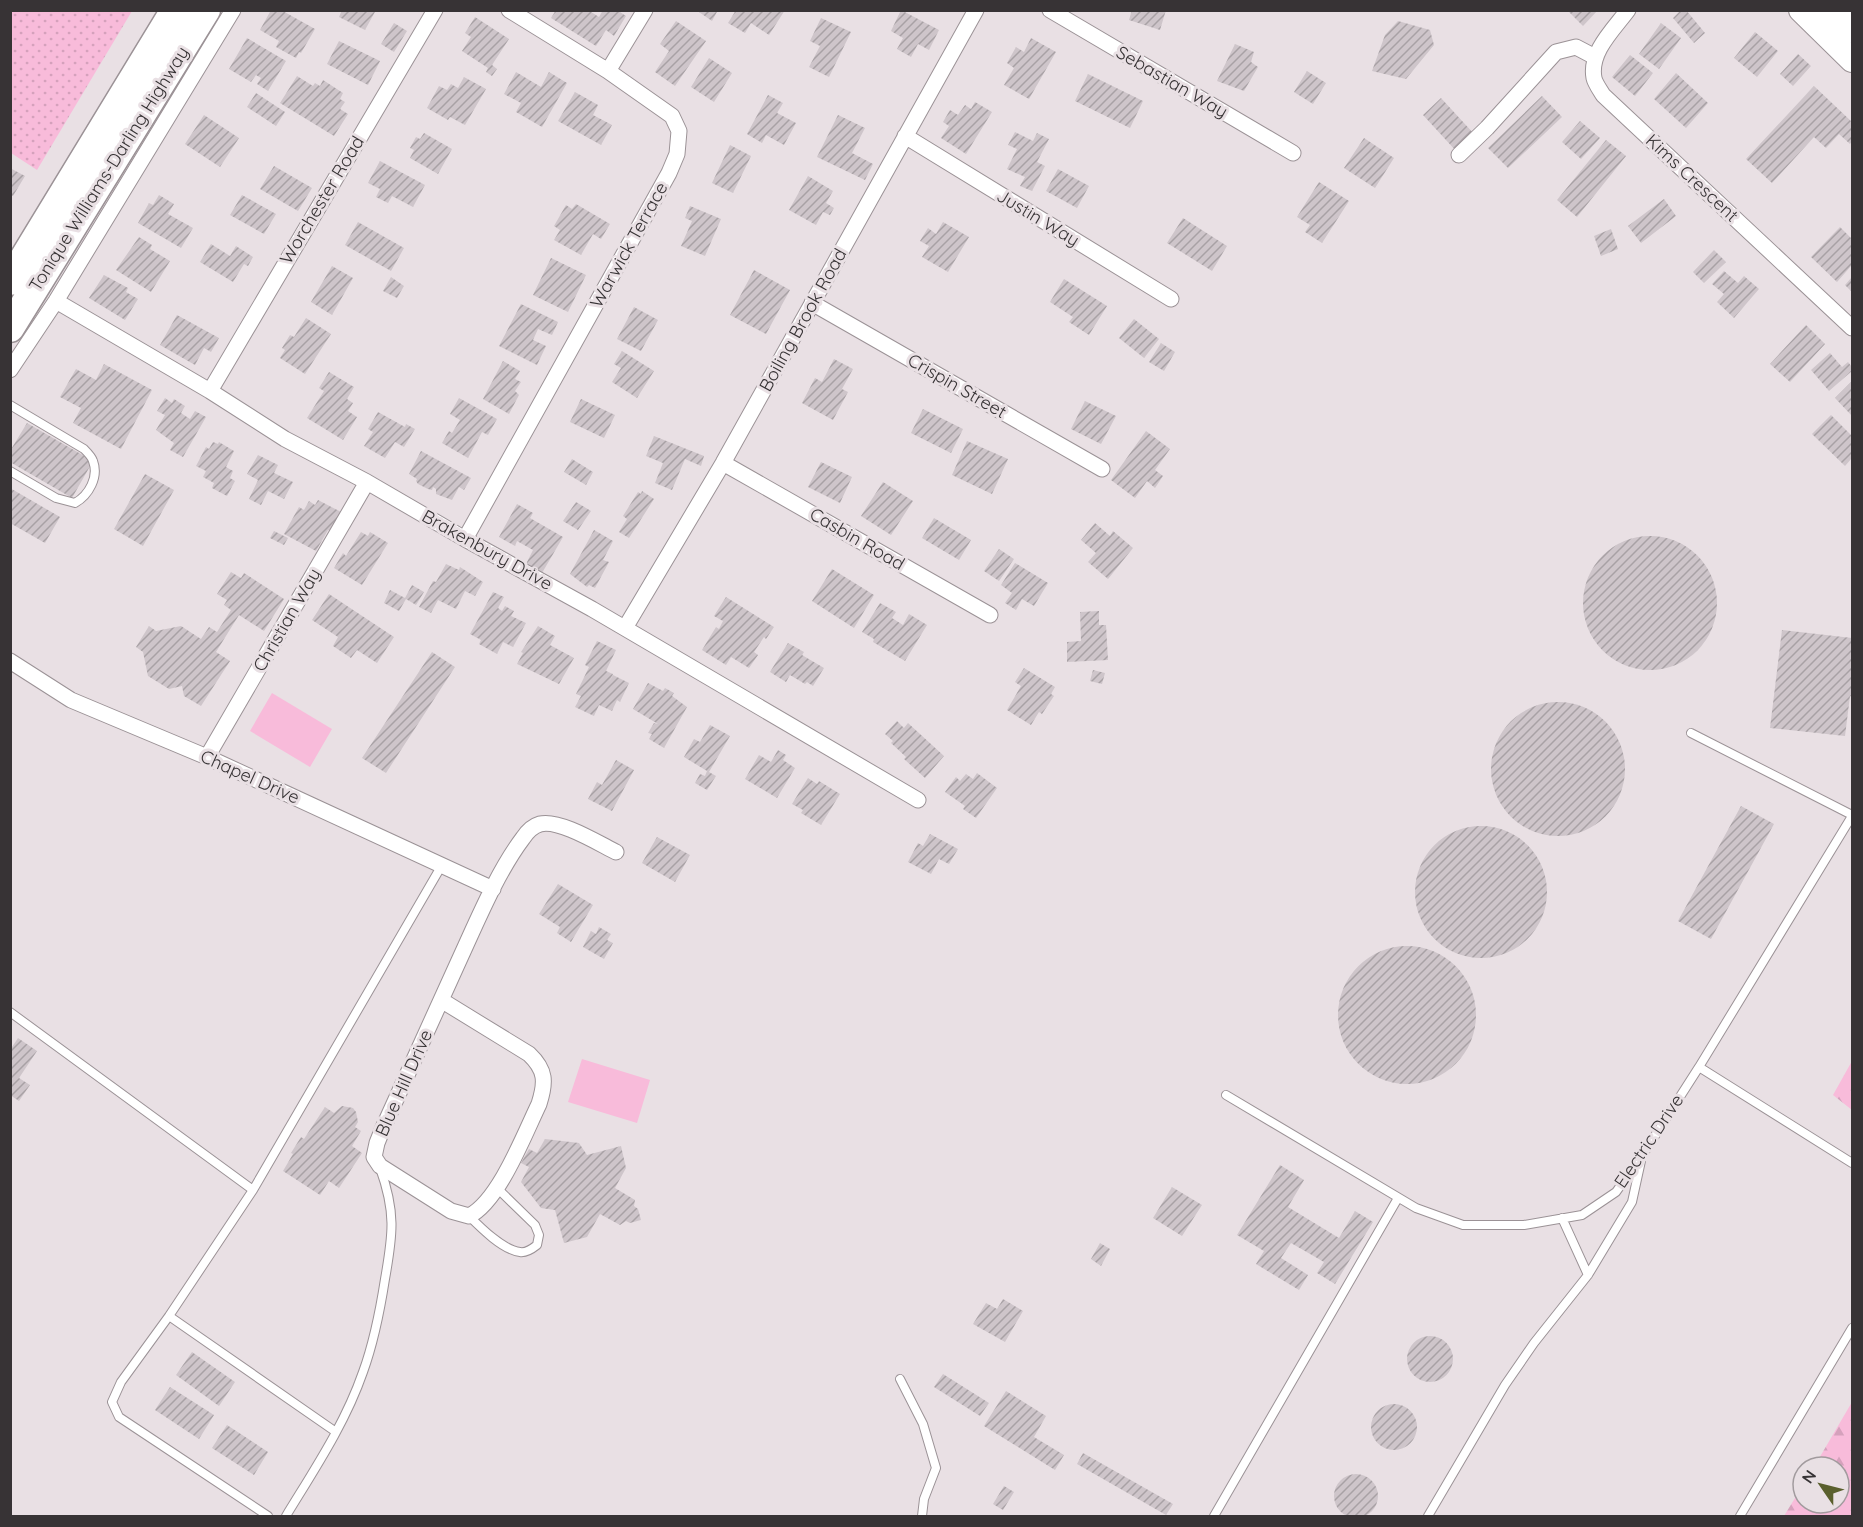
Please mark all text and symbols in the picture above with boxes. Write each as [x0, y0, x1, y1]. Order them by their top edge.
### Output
street label: Sebastian Way [1112, 40, 1232, 123]
street label: Tonique Williams-Darling Highway [23, 42, 194, 295]
street label: Kims Crescent [1641, 129, 1744, 227]
street label: Worchester Road [274, 132, 369, 268]
street label: Warwick Terrace [585, 178, 673, 312]
street label: Justin Way [993, 184, 1084, 251]
street label: Boiling Brook Road [754, 244, 851, 395]
street label: Crispin Street [904, 348, 1011, 423]
street label: Casbin Road [806, 502, 909, 575]
street label: Brakenbury Drive [418, 504, 557, 595]
street label: Christian Way [248, 564, 325, 676]
street label: Chapel Drive [197, 744, 303, 809]
street label: Blue Hill Drive [370, 1026, 437, 1140]
street label: Electric Drive [1609, 1089, 1688, 1192]
north arrow [1791, 1455, 1851, 1515]
text: N [1797, 1466, 1820, 1487]

